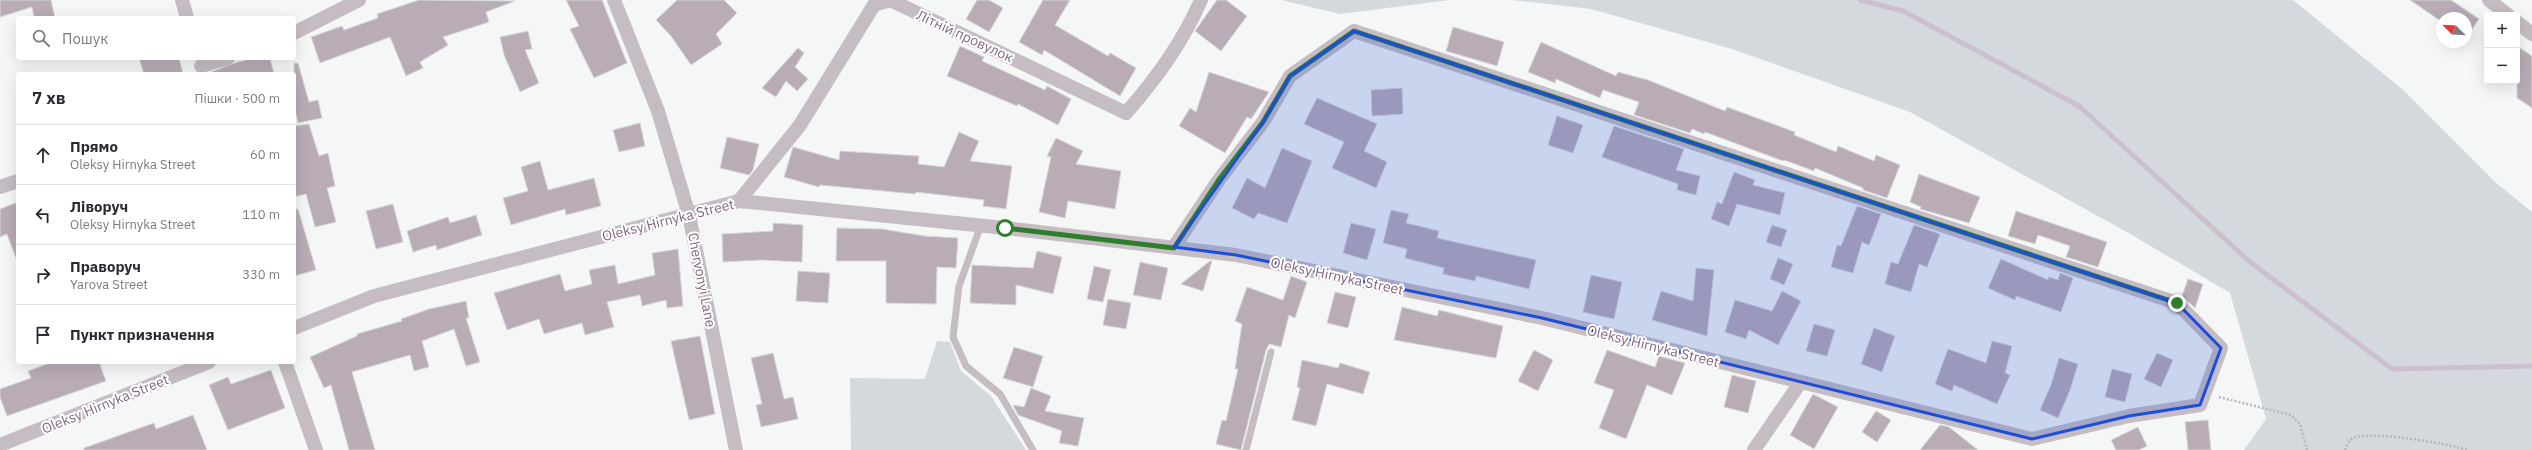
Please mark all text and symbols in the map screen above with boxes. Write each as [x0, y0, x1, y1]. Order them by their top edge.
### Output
street label: Літній провулок [914, 6, 1017, 66]
north arrow [2436, 12, 2472, 48]
map controls [2484, 12, 2520, 84]
button: + [2484, 12, 2520, 48]
search box [16, 16, 296, 60]
icon: search [30, 27, 52, 49]
text: Пошук [62, 29, 109, 48]
button: − [2484, 48, 2520, 84]
text: 7 хв [32, 87, 66, 109]
text: Пішки · 500 m [194, 90, 280, 107]
text: Прямо [70, 137, 118, 156]
icon: ahead [32, 144, 54, 166]
text: 60 m [250, 146, 280, 163]
text: Oleksy Hirnyka Street [70, 156, 196, 173]
street label: Oleksy Hirnyka Street [600, 195, 736, 245]
text: Ліворуч [70, 197, 128, 216]
icon: left [32, 204, 54, 226]
text: 110 m [242, 206, 280, 223]
text: Oleksy Hirnyka Street [70, 216, 196, 233]
route start [996, 219, 1014, 237]
street label: Chervonyi Lane [684, 231, 720, 329]
street label: Oleksy Hirnyka Street [1269, 253, 1405, 299]
text: Праворуч [70, 257, 141, 276]
icon: right [32, 264, 54, 286]
text: 330 m [242, 266, 280, 283]
text: Yarova Street [70, 276, 148, 293]
route end [2168, 294, 2186, 312]
street label: Oleksy Hirnyka Street [1585, 321, 1721, 371]
icon: arrive [32, 324, 54, 346]
text: Пункт призначення [70, 325, 215, 344]
street label: Oleksy Hirnyka Street [39, 370, 171, 438]

